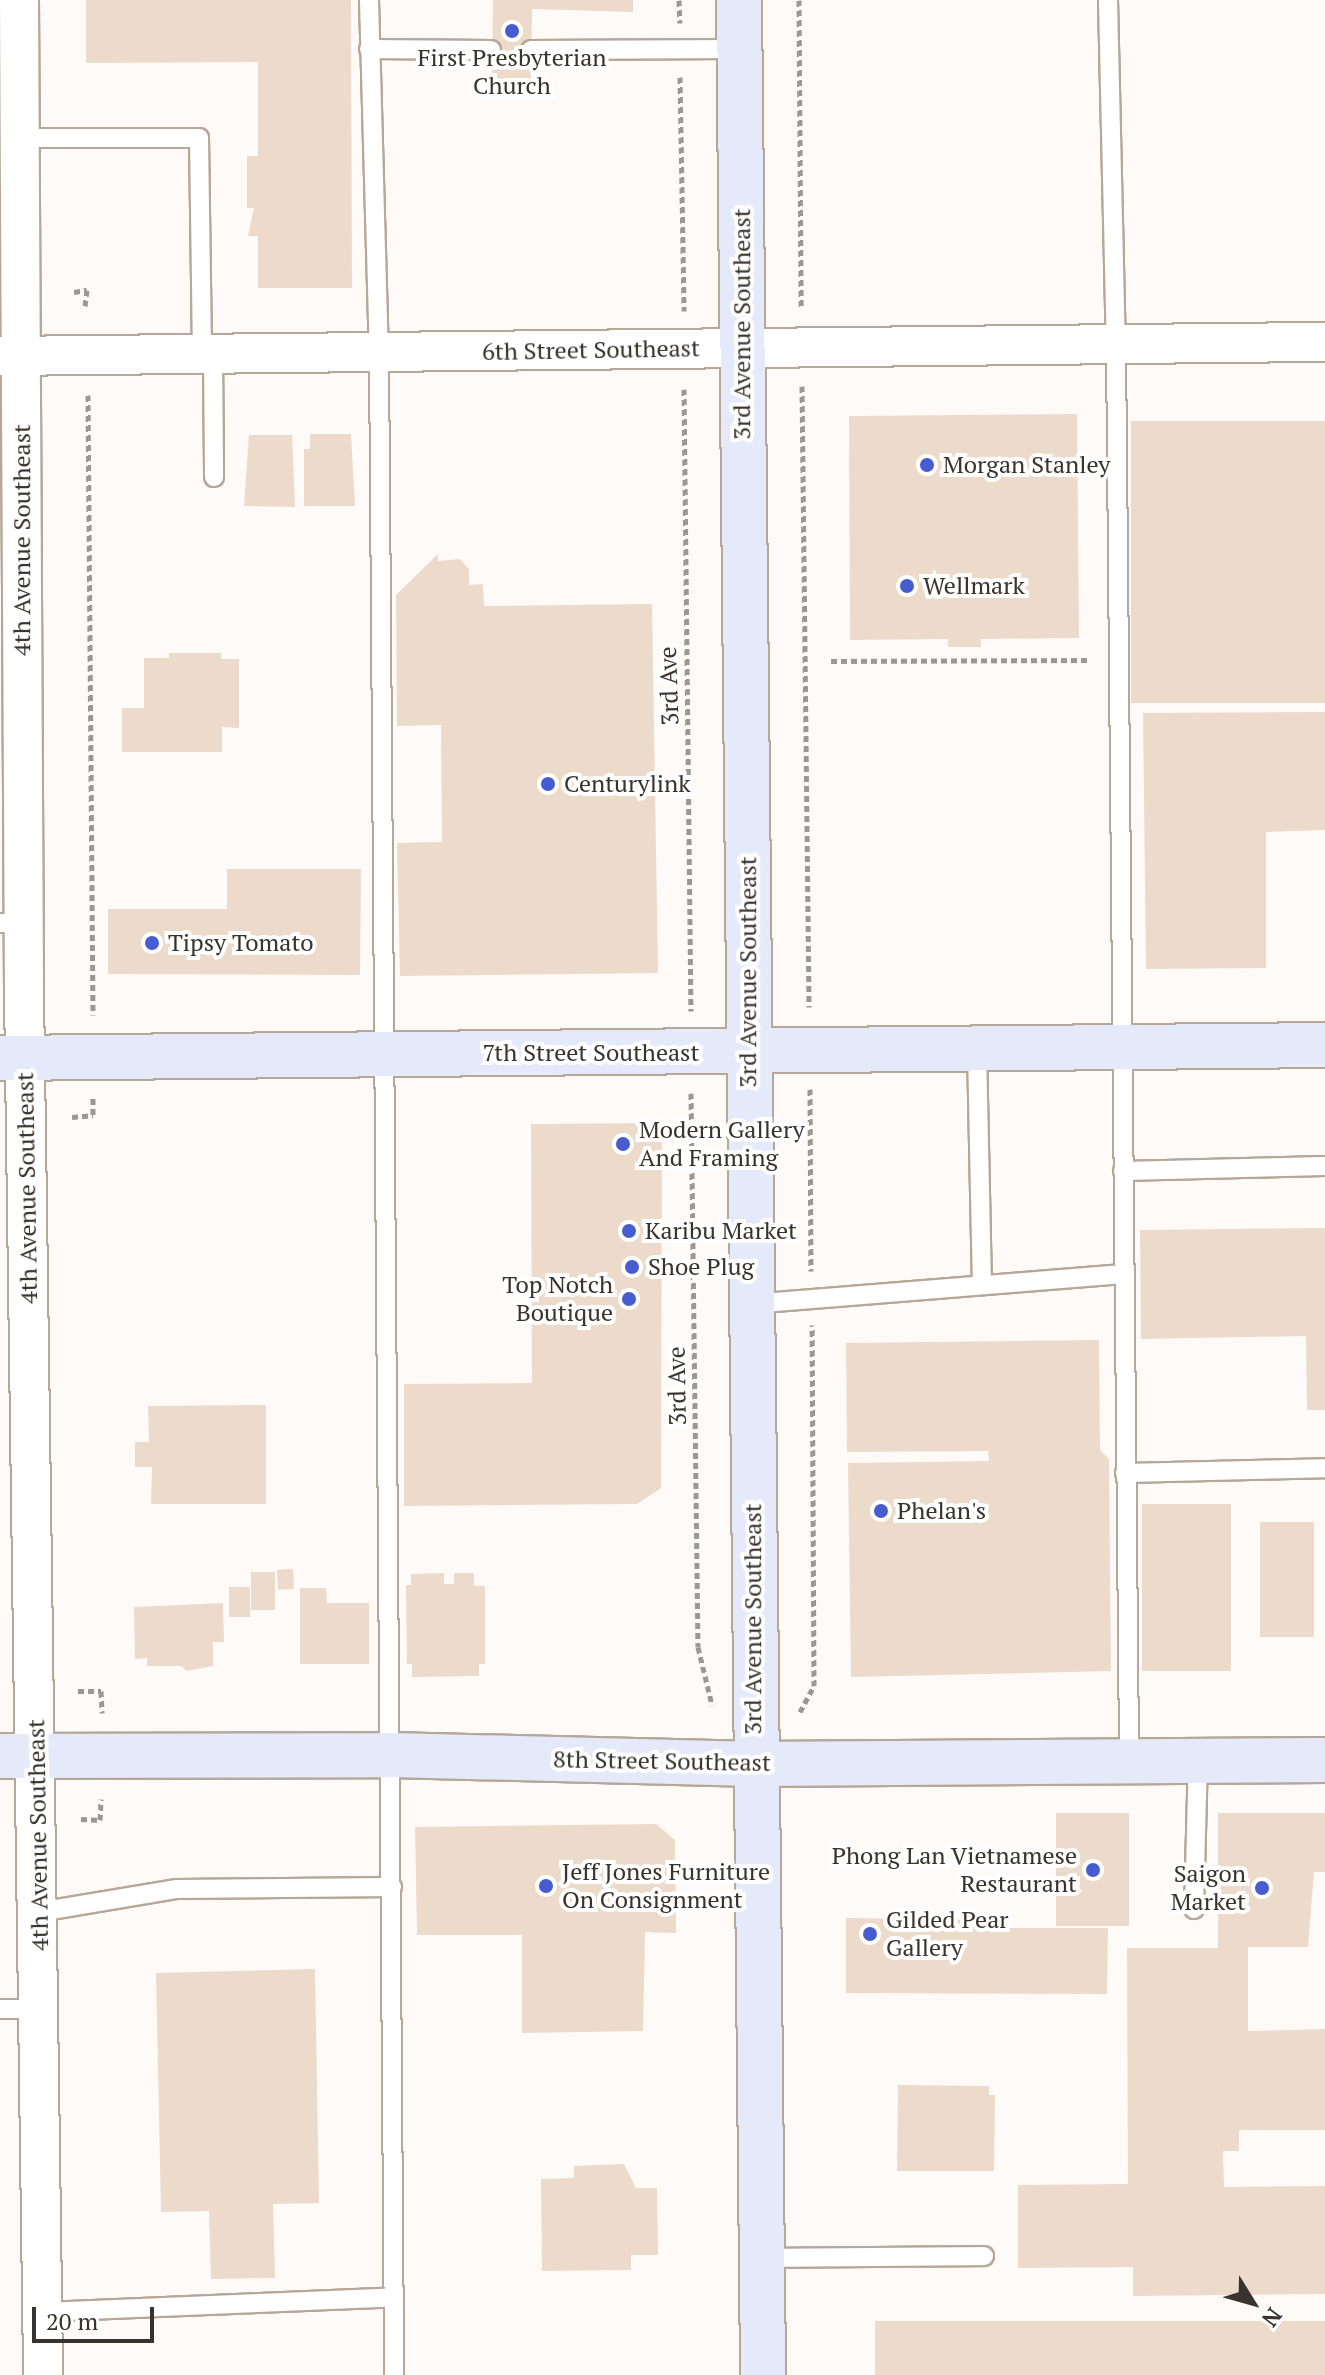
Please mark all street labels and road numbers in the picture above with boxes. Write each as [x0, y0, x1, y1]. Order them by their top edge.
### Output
street label: 3rd Avenue Southeast [728, 208, 756, 440]
street label: 6th Street Southeast [482, 334, 700, 366]
street label: 4th Avenue Southeast [8, 424, 36, 656]
street label: 3rd Ave [653, 646, 685, 726]
street label: 3rd Avenue Southeast [734, 856, 762, 1088]
street label: 7th Street Southeast [483, 1039, 699, 1067]
street label: 4th Avenue Southeast [11, 1072, 43, 1304]
street label: 3rd Ave [662, 1346, 692, 1426]
street label: 3rd Avenue Southeast [739, 1503, 767, 1735]
street label: 4th Avenue Southeast [22, 1719, 54, 1951]
street label: 8th Street Southeast [553, 1745, 771, 1777]

